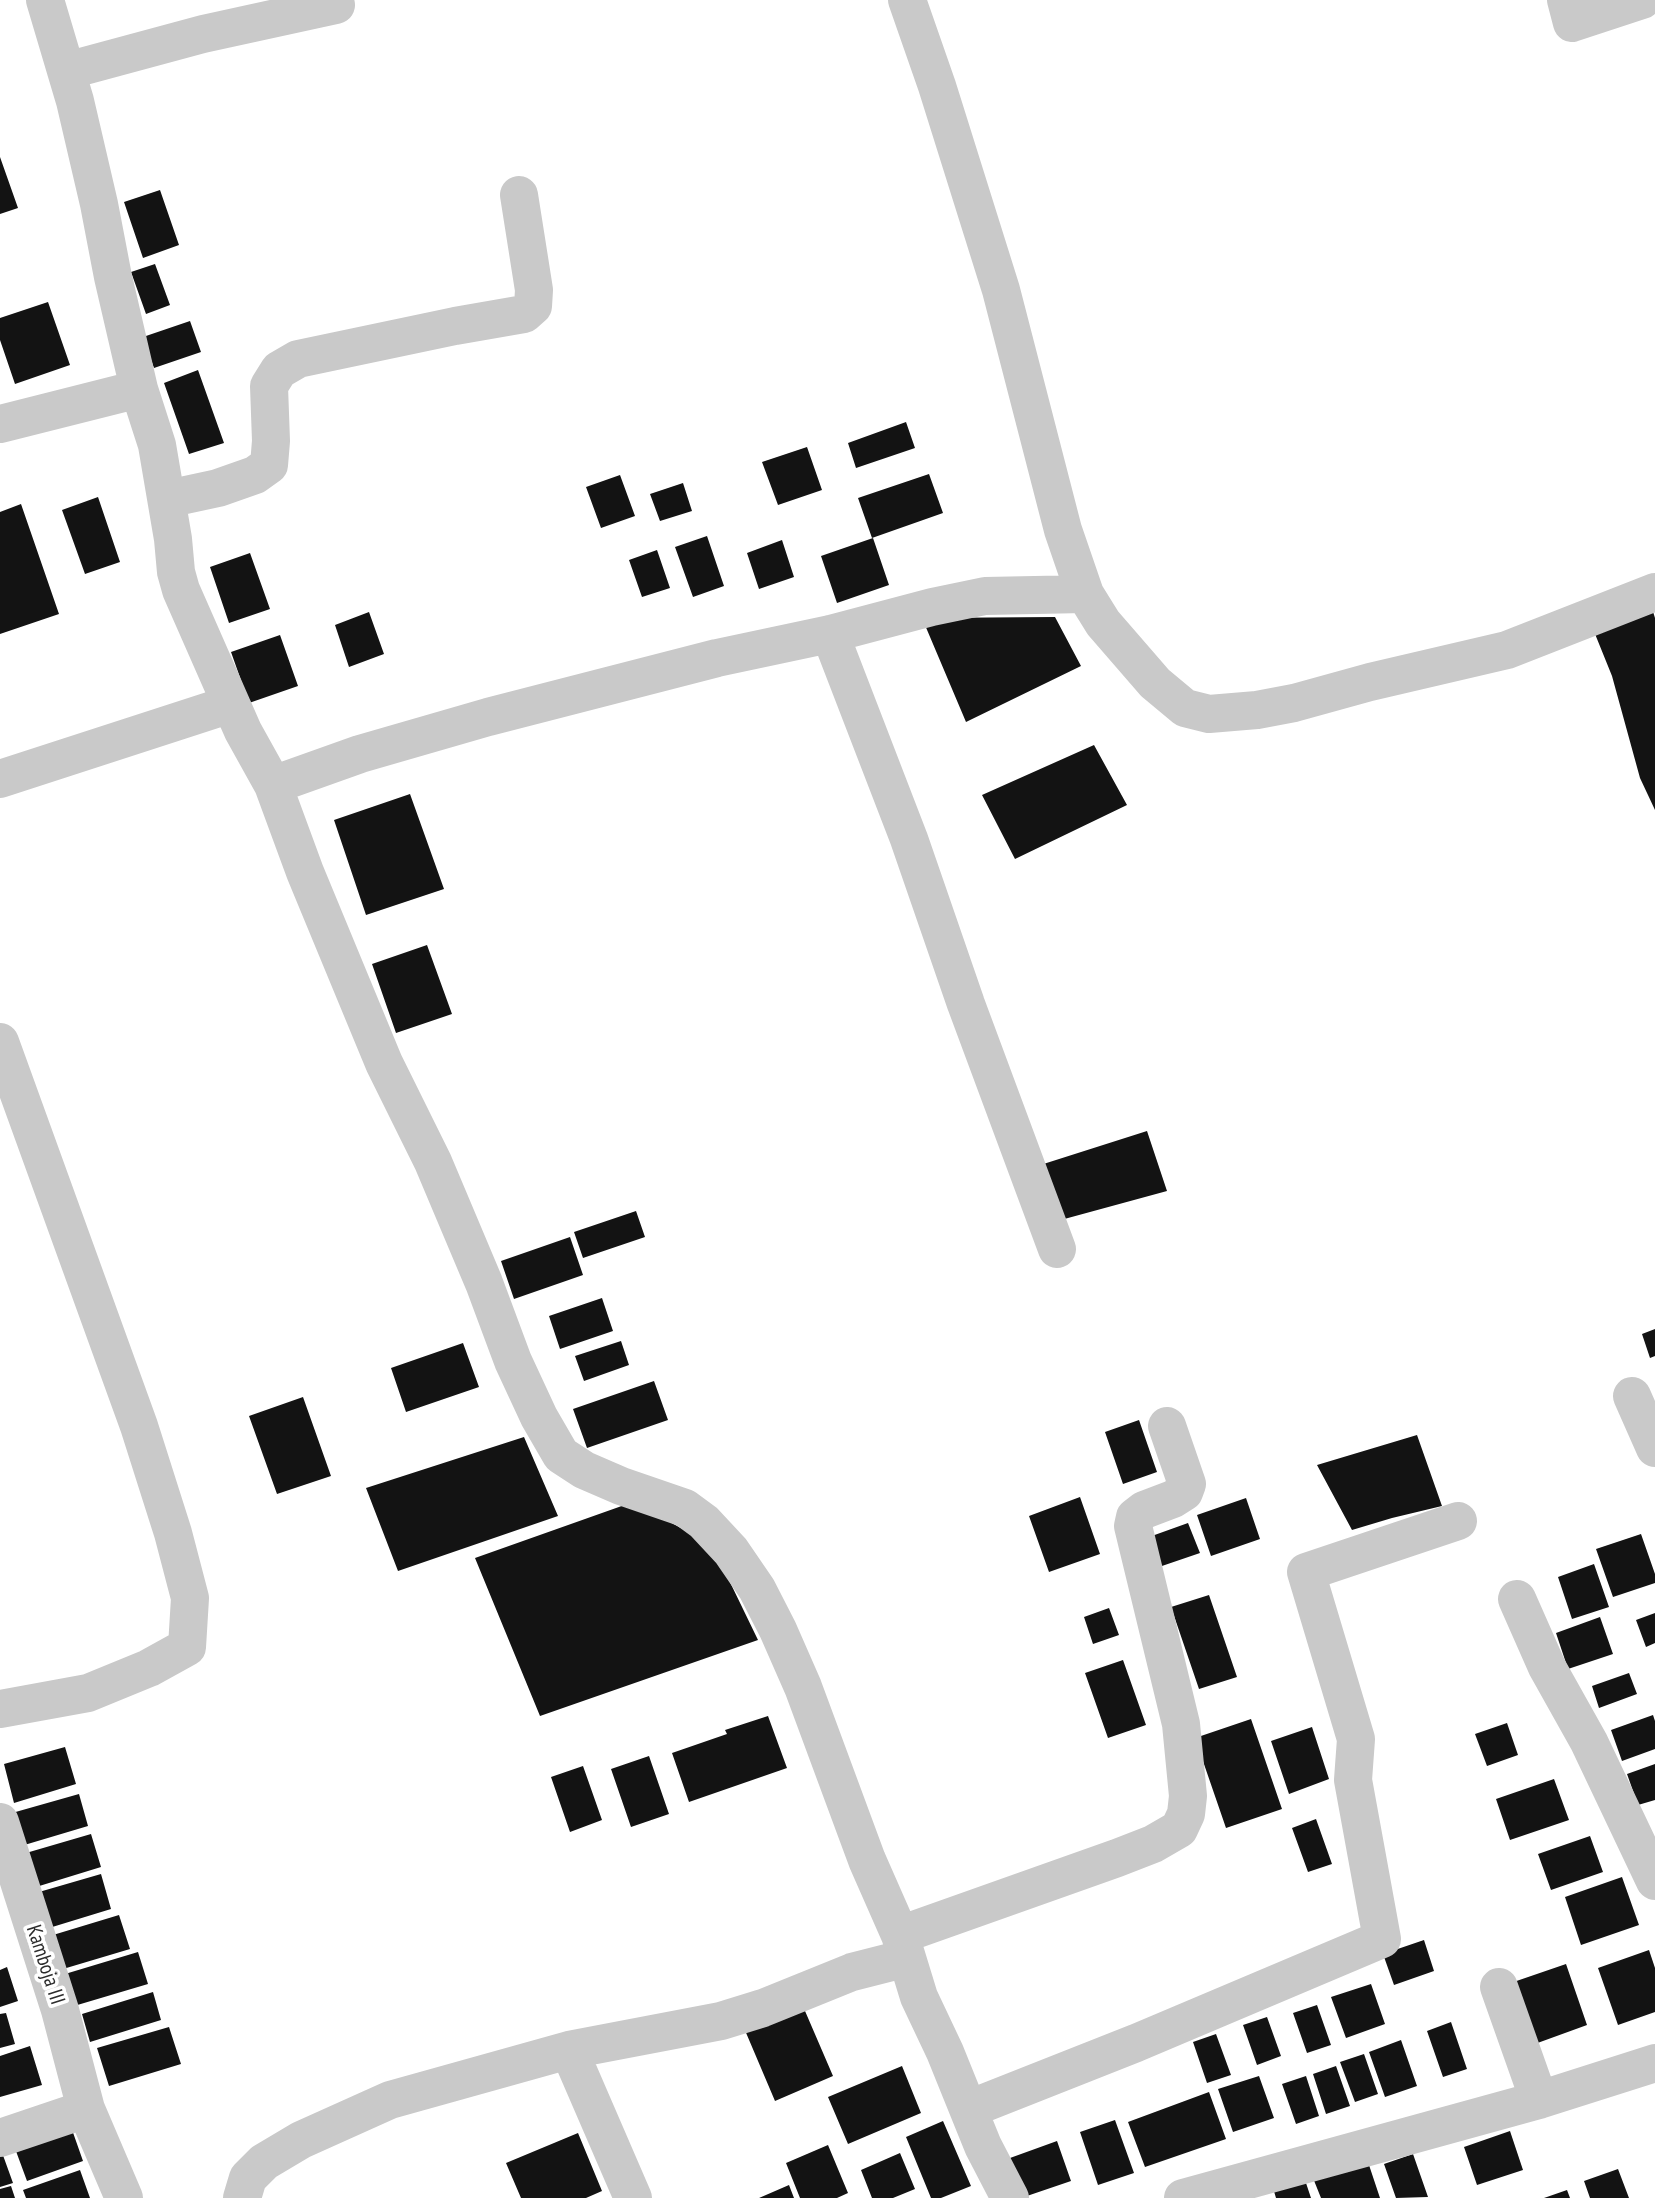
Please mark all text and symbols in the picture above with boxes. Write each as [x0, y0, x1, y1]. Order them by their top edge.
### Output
street label: Kamboja III [20, 1922, 70, 2008]

